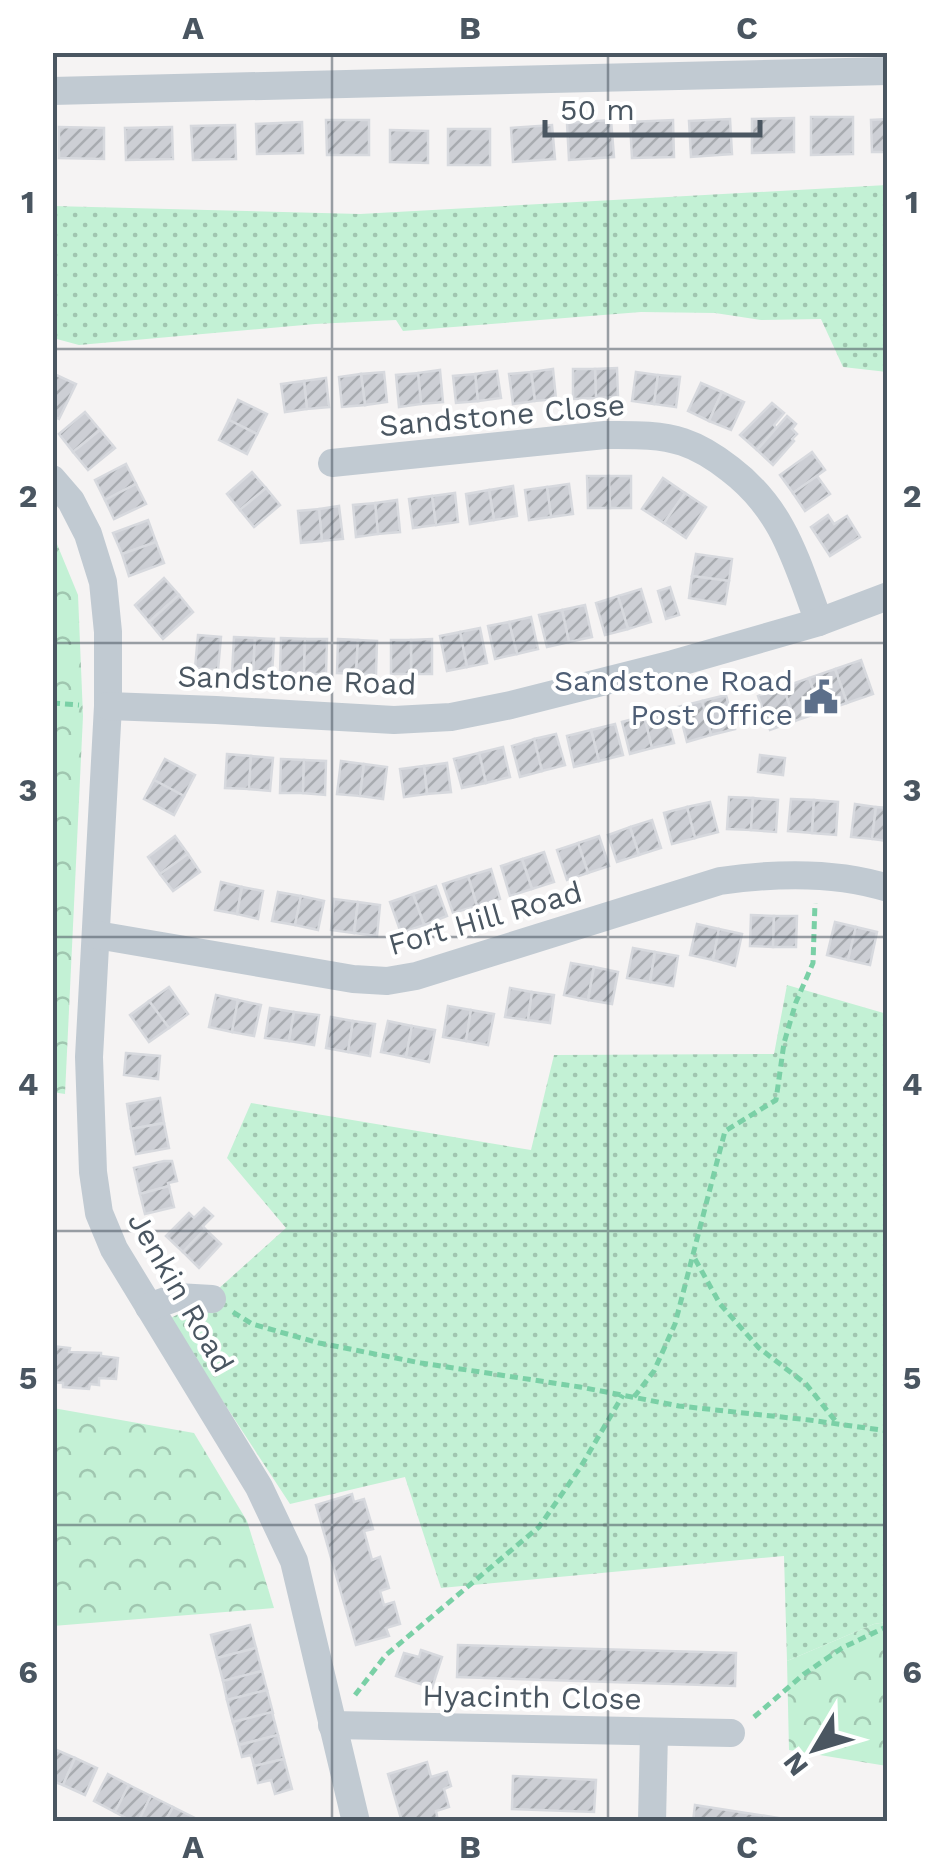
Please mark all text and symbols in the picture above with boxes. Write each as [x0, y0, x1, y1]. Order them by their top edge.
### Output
text: A [182, 9, 204, 47]
text: B [459, 9, 481, 47]
text: C [736, 9, 758, 47]
scale bar [545, 75, 760, 137]
text: 50 m [560, 92, 635, 127]
text: 1 [21, 183, 35, 221]
text: 1 [905, 183, 919, 221]
street label: Sandstone Close [378, 387, 626, 443]
text: 2 [18, 477, 38, 515]
text: 2 [902, 477, 922, 515]
street label: Sandstone Road [177, 658, 417, 702]
place label: Sandstone Road Post Office [554, 663, 793, 732]
public building icon: Sandstone Road Post Office [802, 678, 840, 716]
text: 3 [19, 771, 37, 809]
text: 3 [903, 771, 921, 809]
street label: Fort Hill Road [384, 874, 586, 962]
text: 4 [18, 1065, 38, 1103]
text: 4 [902, 1065, 922, 1103]
street label: Jenkin Road [121, 1205, 241, 1379]
text: 5 [19, 1359, 37, 1397]
text: 5 [903, 1359, 921, 1397]
text: 6 [18, 1653, 38, 1691]
text: 6 [902, 1653, 922, 1691]
street label: Hyacinth Close [422, 1678, 642, 1716]
north arrow [765, 1699, 865, 1799]
text: N [776, 1746, 815, 1782]
text: A [182, 1828, 204, 1866]
text: B [459, 1828, 481, 1866]
text: C [736, 1828, 758, 1866]

